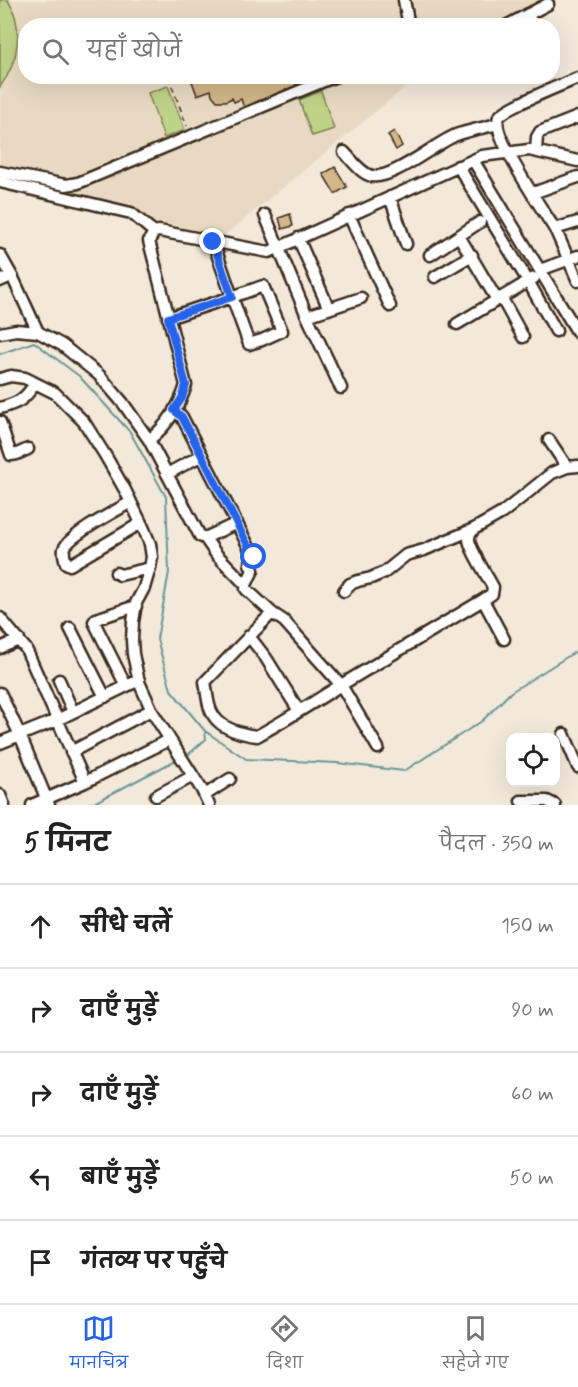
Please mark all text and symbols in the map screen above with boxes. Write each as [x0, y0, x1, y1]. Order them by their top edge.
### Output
search box [18, 18, 560, 84]
icon: search [39, 35, 72, 68]
text: यहाँ खोजें [87, 37, 182, 65]
route end [199, 228, 225, 254]
route start [240, 543, 266, 569]
map controls [506, 733, 560, 787]
button: locate [506, 733, 560, 787]
text: 5 मिनट [24, 827, 110, 861]
text: पैदल · 350 m [439, 831, 554, 858]
icon: ahead [24, 910, 57, 943]
text: सीधे चलें [81, 912, 171, 940]
text: 150 m [501, 913, 554, 940]
icon: right [24, 994, 57, 1027]
text: दाएँ मुड़ें [81, 996, 158, 1024]
text: 90 m [511, 997, 554, 1024]
icon: right [24, 1078, 57, 1111]
text: दाएँ मुड़ें [81, 1080, 158, 1108]
text: 60 m [511, 1081, 554, 1108]
icon: left [24, 1162, 57, 1195]
text: बाएँ मुड़ें [81, 1164, 159, 1192]
text: 50 m [509, 1165, 554, 1192]
icon: arrive [24, 1246, 57, 1279]
text: गंतव्य पर पहुँचे [81, 1248, 227, 1276]
tab: मानचित्र [69, 1312, 128, 1380]
tab: दिशा [267, 1312, 303, 1380]
tab: सहेजे गए [442, 1312, 509, 1380]

